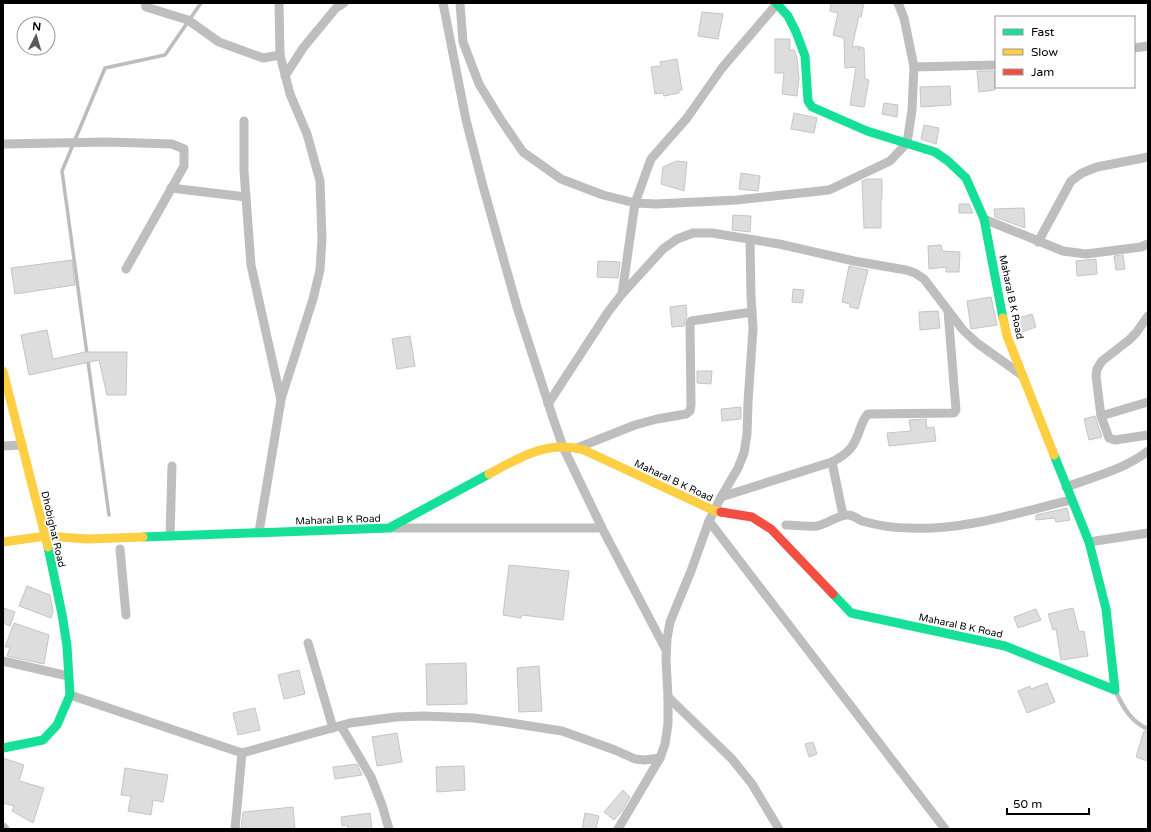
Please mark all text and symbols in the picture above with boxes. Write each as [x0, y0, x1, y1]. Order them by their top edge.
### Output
north arrow [16, 16, 56, 56]
legend [995, 16, 1135, 88]
text: N [32, 20, 42, 33]
text: Fast [1031, 25, 1055, 39]
text: Slow [1031, 45, 1058, 59]
text: Jam [1031, 65, 1054, 79]
street label: Maharal B K Road [996, 254, 1026, 340]
street label: Maharal B K Road [632, 457, 715, 504]
street label: Dhobighat Road [38, 490, 68, 568]
street label: Maharal B K Road [295, 513, 381, 527]
street label: Maharal B K Road [918, 611, 1004, 641]
scale bar [1007, 790, 1089, 816]
text: 50 m [1013, 797, 1042, 811]

